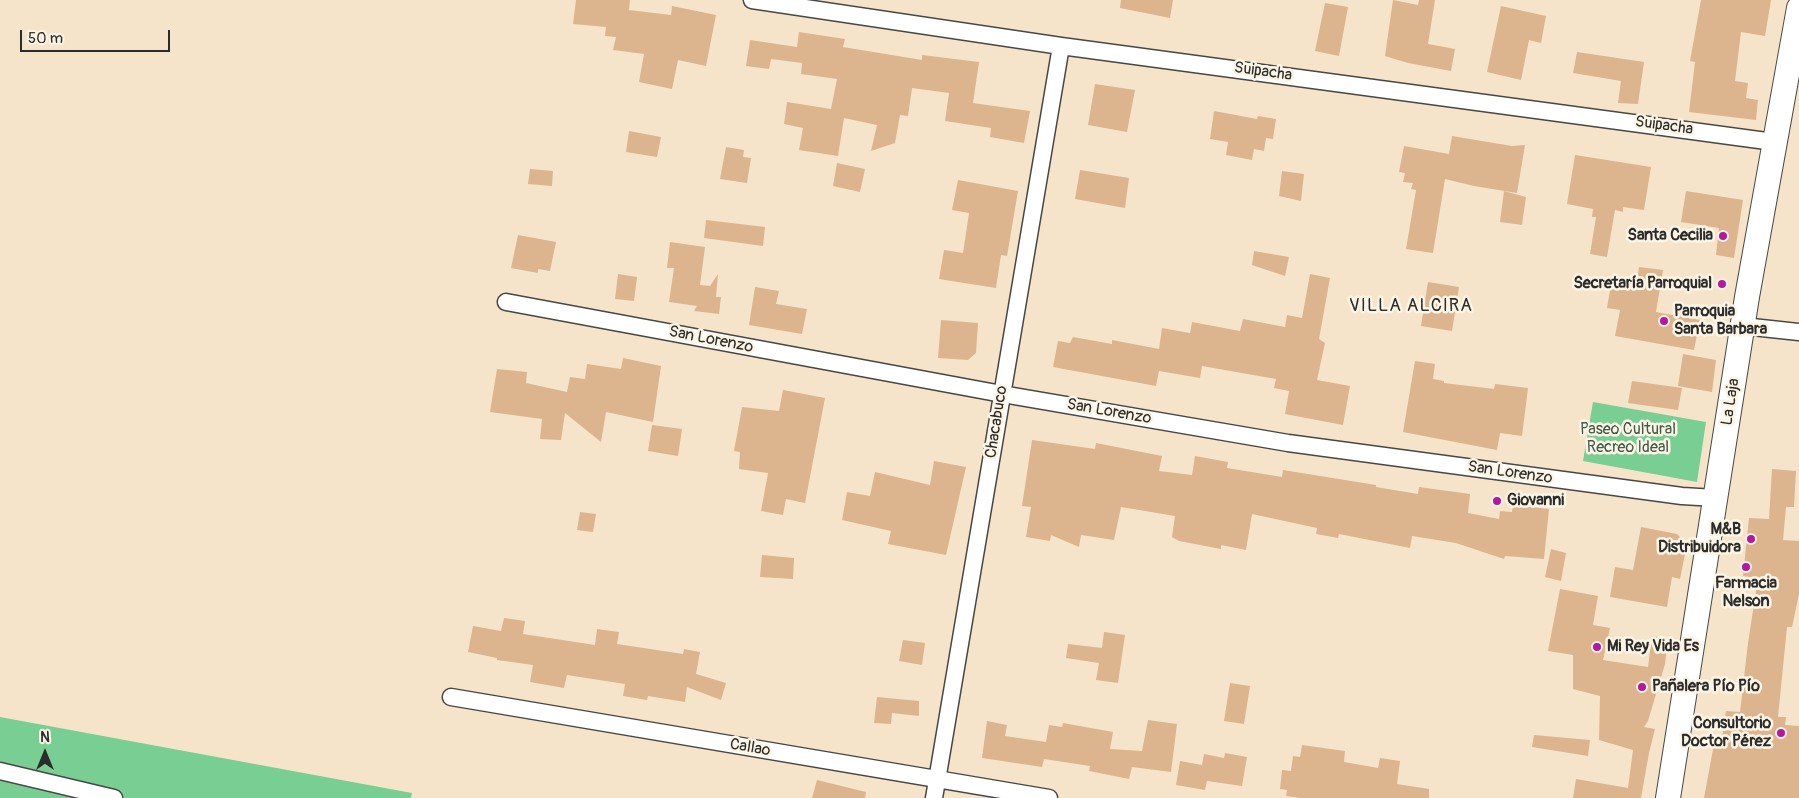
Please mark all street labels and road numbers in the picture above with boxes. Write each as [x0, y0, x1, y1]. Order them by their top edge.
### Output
street label: Suipacha [1233, 58, 1293, 86]
street label: Suipacha [1634, 112, 1694, 140]
street label: San Lorenzo [667, 322, 755, 358]
street label: La Laja [1718, 377, 1744, 427]
street label: Chacabuco [982, 384, 1012, 460]
street label: San Lorenzo [1065, 395, 1153, 429]
street label: San Lorenzo [1466, 458, 1554, 488]
street label: Callao [728, 735, 772, 761]

